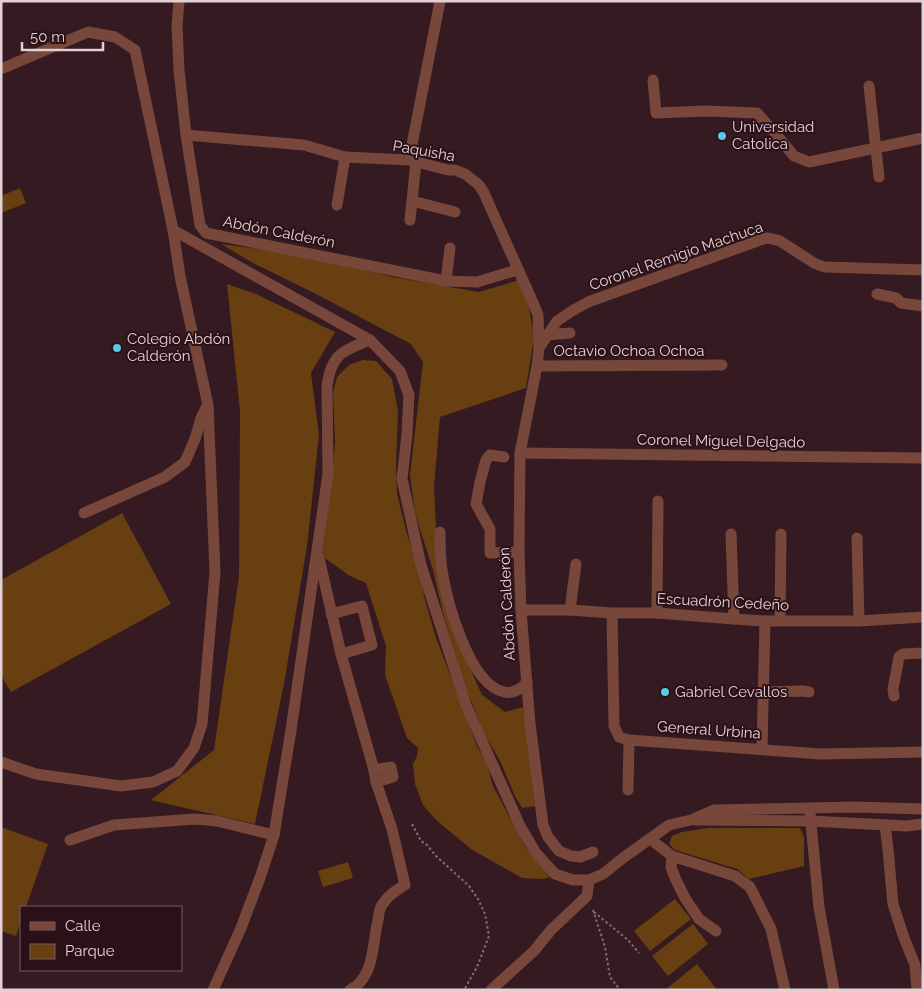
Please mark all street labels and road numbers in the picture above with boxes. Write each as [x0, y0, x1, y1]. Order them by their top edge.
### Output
street label: Paquisha [391, 137, 457, 165]
street label: Abdón Calderón [222, 212, 336, 252]
street label: Coronel Remigio Machuca [587, 218, 765, 294]
street label: Octavio Ochoa Ochoa [554, 342, 705, 360]
street label: Coronel Miguel Delgado [637, 431, 805, 451]
street label: Abdón Calderón [495, 547, 519, 661]
street label: Escuadrón Cedeño [656, 590, 790, 614]
street label: General Urbina [657, 717, 761, 743]

